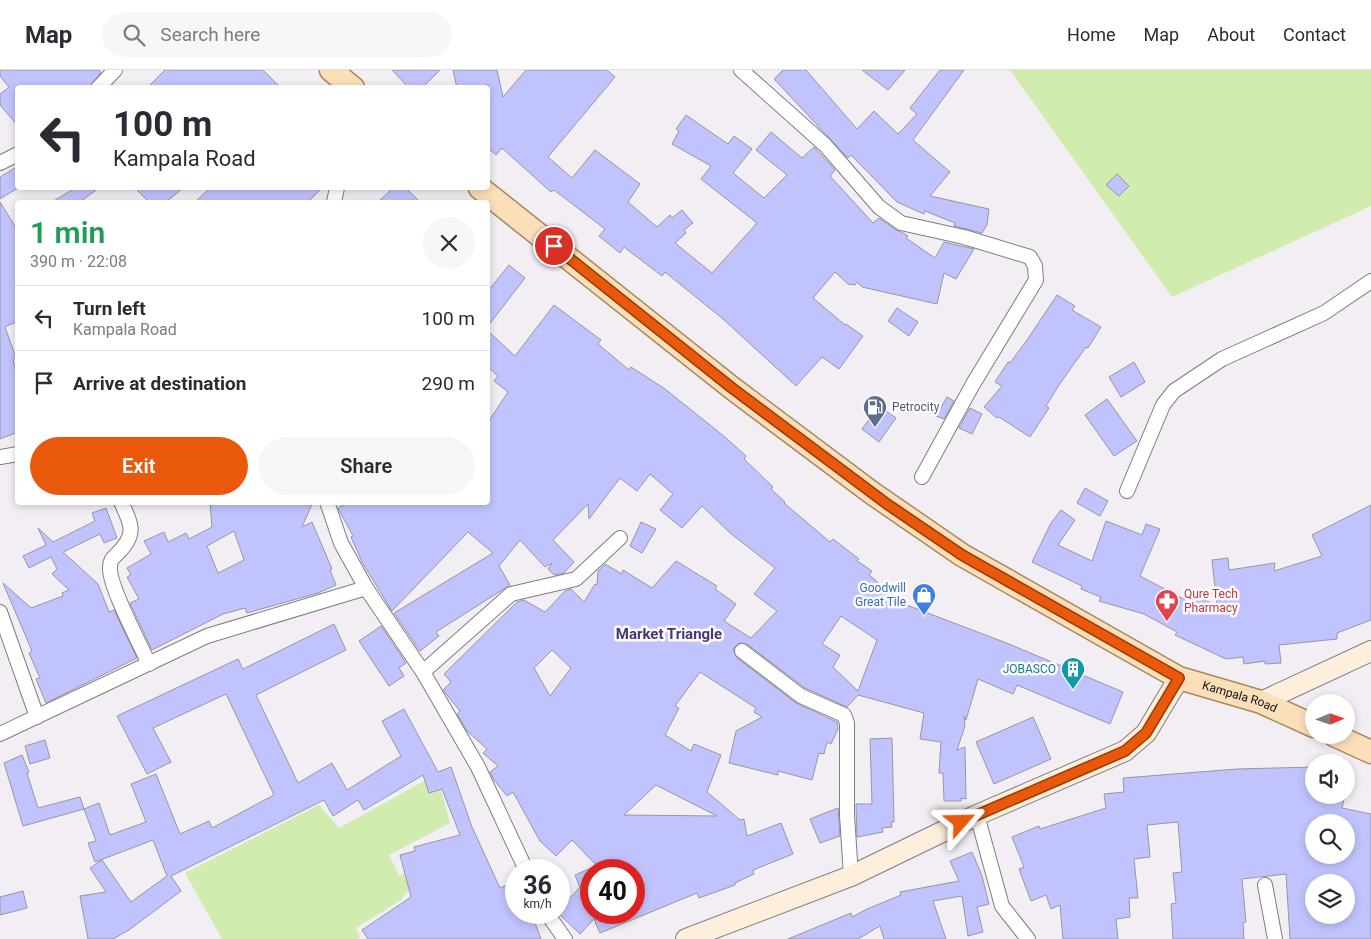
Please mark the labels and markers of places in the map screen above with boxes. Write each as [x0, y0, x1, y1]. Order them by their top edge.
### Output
pin [533, 225, 575, 267]
fuel station icon: Petrocity [862, 394, 888, 428]
place label: Petrocity [892, 400, 940, 414]
place label: Goodwill Great Tile [855, 581, 906, 609]
shop icon: Goodwill Great Tile [911, 582, 937, 616]
place label: Qure Tech Pharmacy [1184, 587, 1238, 615]
pharmacy icon: Qure Tech Pharmacy [1154, 588, 1180, 622]
building icon: JOBASCO [1060, 656, 1086, 690]
place label: JOBASCO [1003, 662, 1056, 676]

